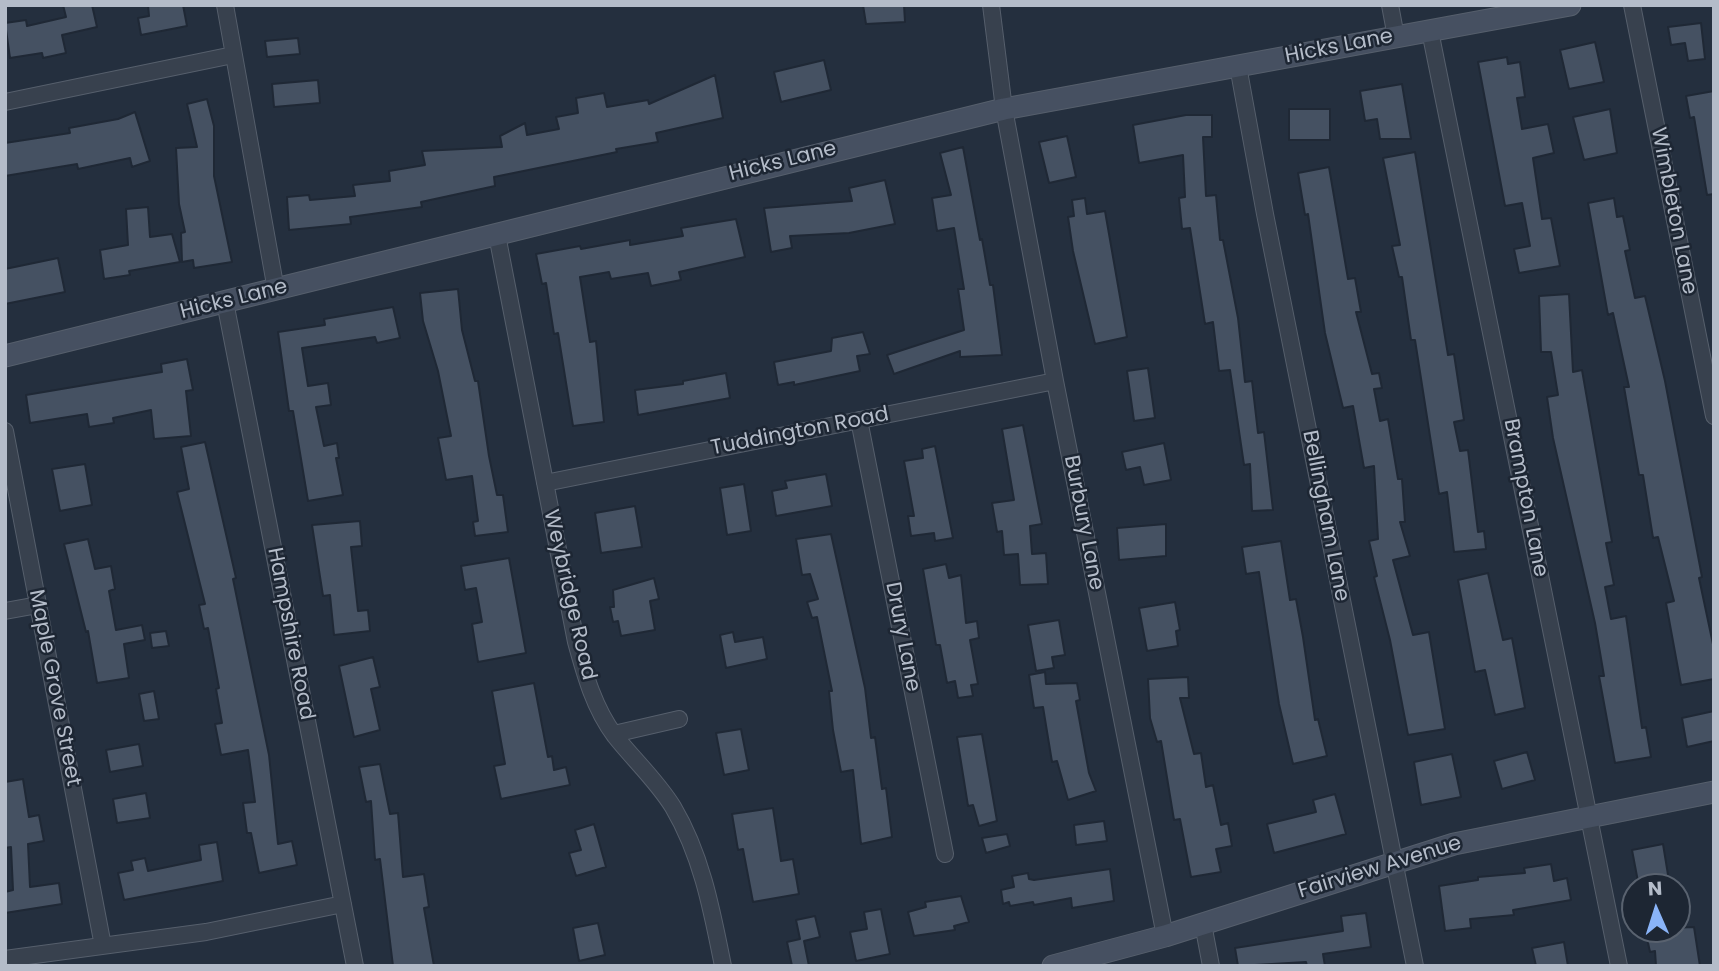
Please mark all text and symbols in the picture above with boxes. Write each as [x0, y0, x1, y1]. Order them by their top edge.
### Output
street label: Hicks Lane [1283, 24, 1395, 70]
street label: Wimbleton Lane [1644, 125, 1702, 297]
street label: Hicks Lane [727, 137, 839, 187]
street label: Hicks Lane [178, 275, 290, 325]
street label: Tuddington Road [709, 402, 891, 462]
street label: Brampton Lane [1497, 417, 1553, 579]
street label: Bellingham Lane [1296, 428, 1354, 604]
street label: Burbury Lane [1058, 453, 1108, 593]
street label: Weybridge Road [537, 507, 601, 683]
street label: Hampshire Road [261, 546, 319, 722]
street label: Drury Lane [879, 580, 925, 694]
street label: Maple Grove Street [23, 588, 85, 788]
street label: Fairview Avenue [1295, 831, 1465, 905]
north arrow [1621, 873, 1691, 943]
text: N [1647, 875, 1663, 902]

